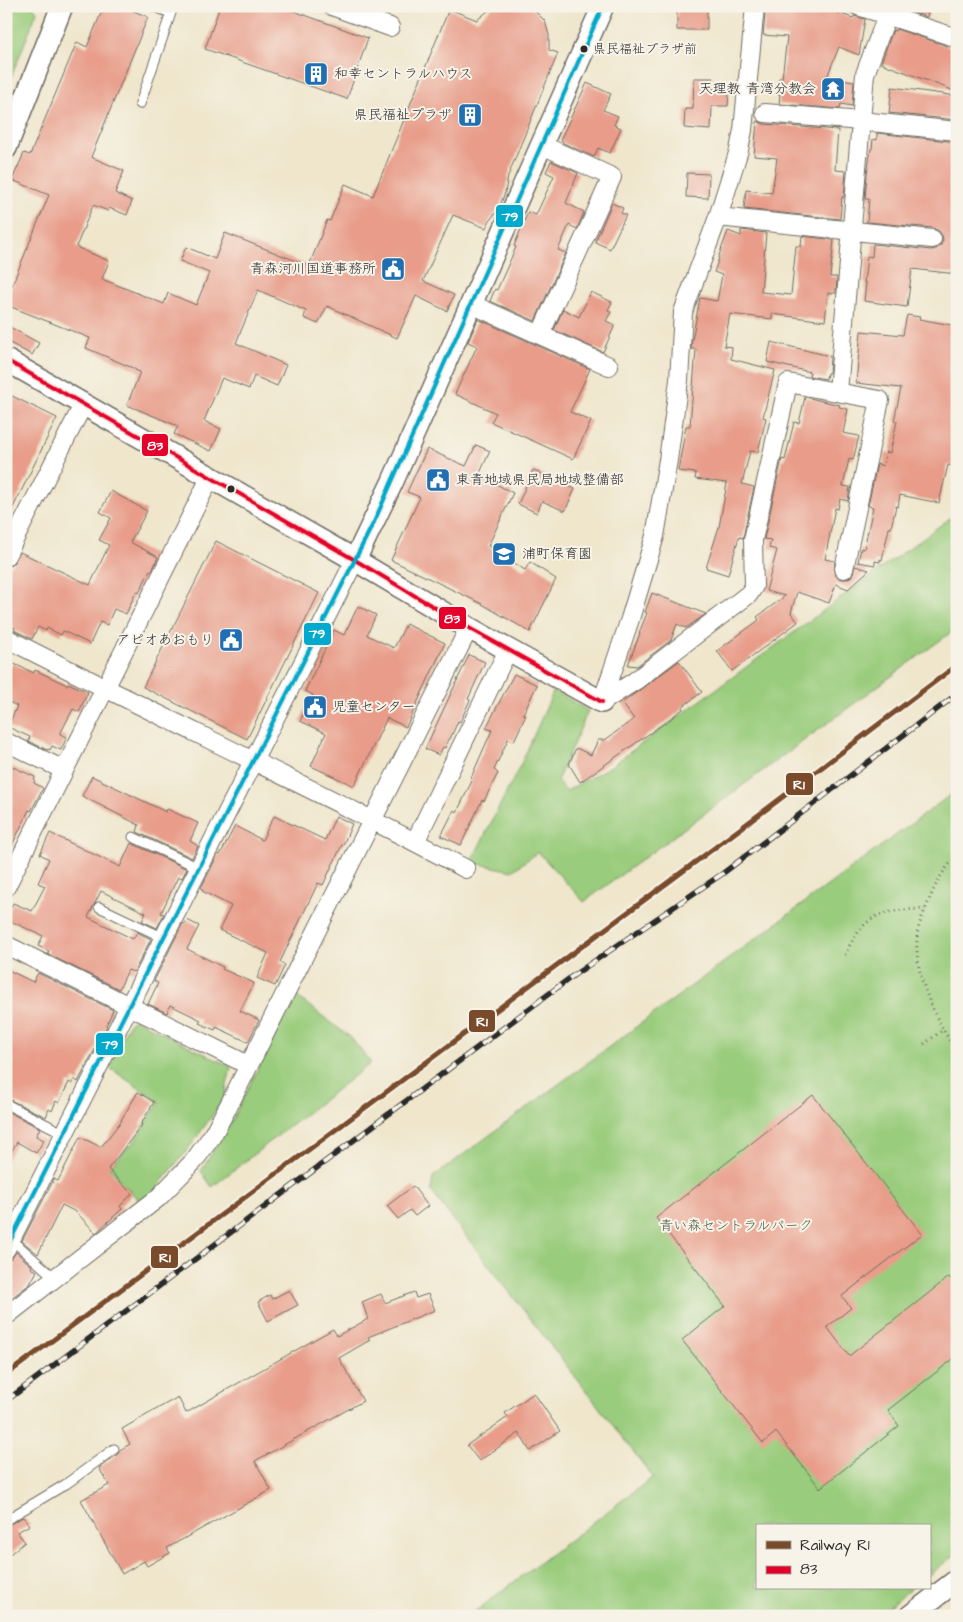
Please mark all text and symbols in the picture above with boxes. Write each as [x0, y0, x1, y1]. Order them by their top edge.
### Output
place label: 県民福祉プラザ前 [593, 40, 697, 58]
marker: 県民福祉プラザ前 [579, 44, 589, 54]
building icon: 和幸セントラルハウス [303, 61, 329, 87]
place label: 和幸セントラルハウス [334, 64, 473, 84]
temple icon: 天理教 青湾分教会 [820, 76, 846, 102]
place label: 天理教 青湾分教会 [698, 79, 816, 99]
building icon: 県民福祉プラザ [457, 102, 483, 128]
place label: 県民福祉プラザ [354, 105, 452, 125]
line badge: 79 [495, 204, 524, 228]
text: 79 [501, 207, 518, 227]
public building icon: 青森河川国道事務所 [380, 256, 406, 282]
place label: 青森河川国道事務所 [250, 259, 376, 279]
line badge: 83 [141, 433, 169, 457]
text: 83 [147, 436, 164, 456]
public building icon: 東青地域県民局地域整備部 [425, 467, 451, 493]
place label: 東青地域県民局地域整備部 [456, 470, 624, 490]
unlabelled marker [226, 484, 236, 494]
school or university icon: 浦町保育園 [491, 541, 517, 567]
place label: 浦町保育園 [522, 544, 592, 564]
line badge: 83 [438, 606, 467, 630]
text: 83 [444, 609, 461, 629]
line badge: 79 [303, 622, 332, 646]
text: 79 [308, 624, 325, 644]
public building icon: アピオあおもり [218, 627, 244, 653]
place label: アピオあおもり [116, 630, 214, 650]
public building icon: 児童センター [302, 694, 328, 720]
place label: 児童センター [332, 697, 415, 717]
line badge: R1 [785, 772, 814, 796]
text: R1 [793, 775, 805, 795]
line badge: R1 [468, 1009, 496, 1033]
text: R1 [476, 1012, 488, 1032]
line badge: 79 [95, 1032, 124, 1056]
text: 79 [101, 1035, 118, 1055]
park label: 青い森セントラルパーク [659, 1216, 813, 1236]
line badge: R1 [150, 1245, 179, 1269]
text: R1 [159, 1248, 171, 1268]
legend [756, 1524, 930, 1590]
text: Railway R1 [800, 1535, 870, 1557]
text: 83 [800, 1559, 818, 1580]

